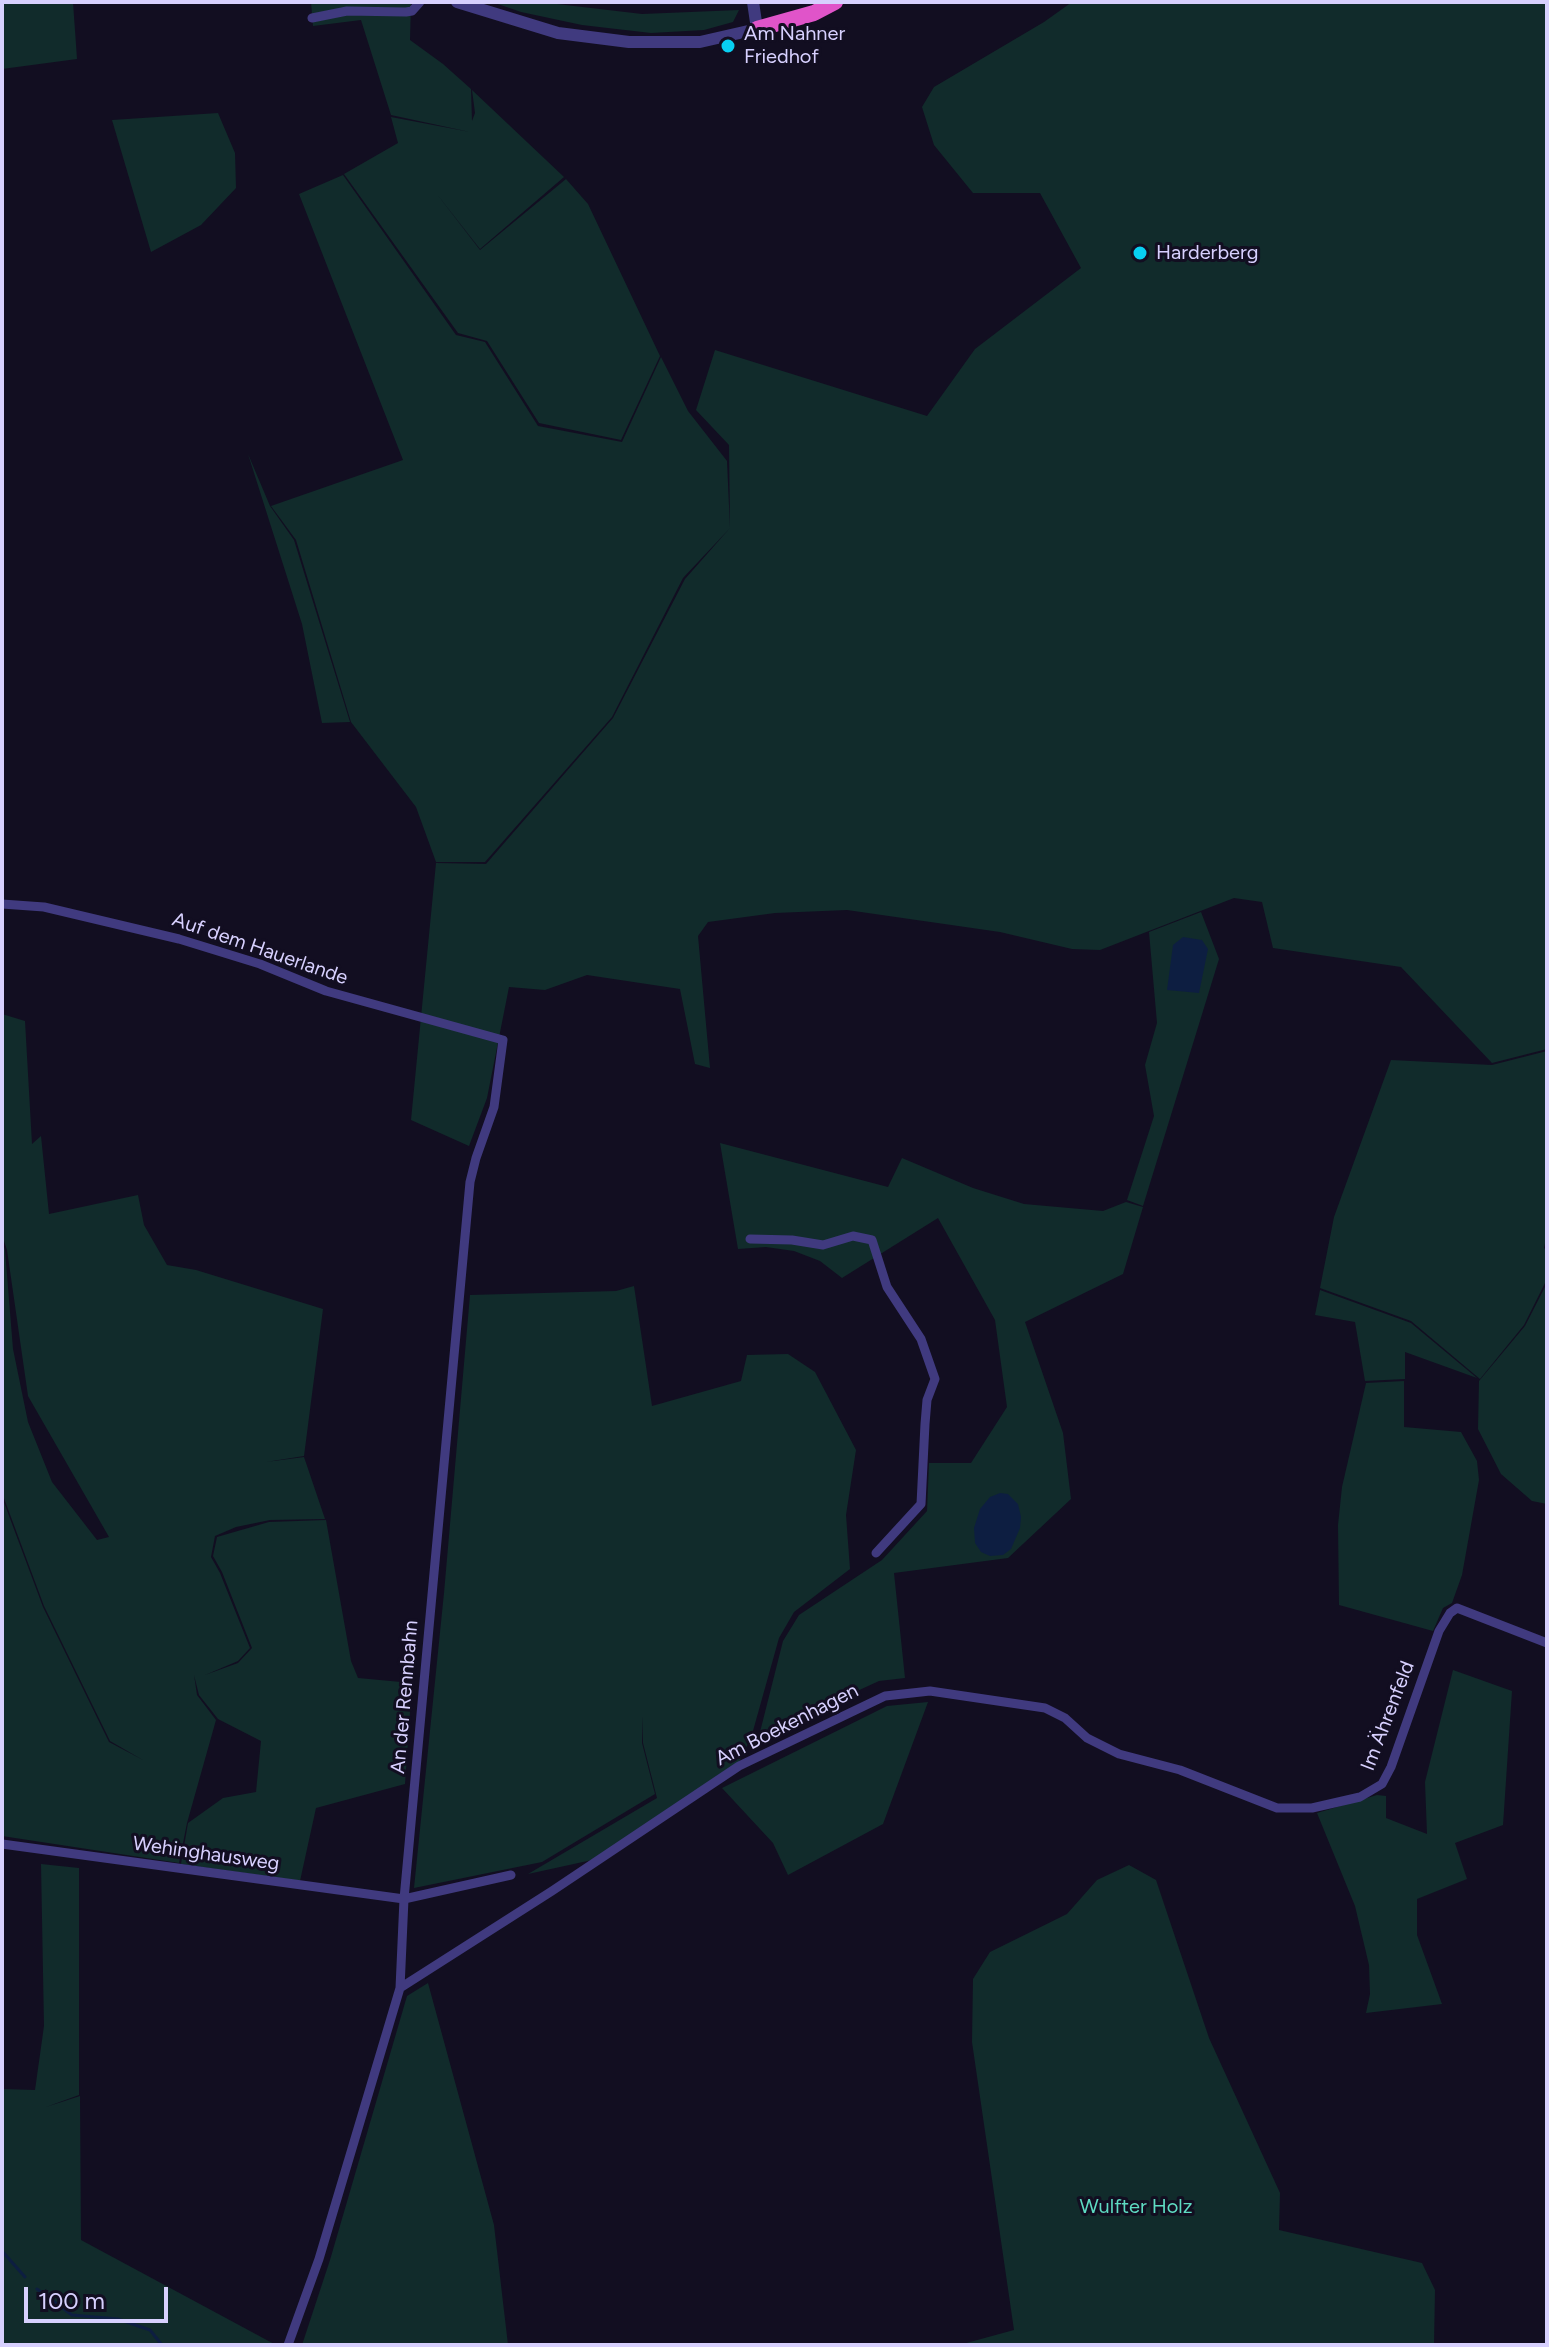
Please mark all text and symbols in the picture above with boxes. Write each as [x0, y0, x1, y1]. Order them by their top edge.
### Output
place label: Am Nahner Friedhof [744, 22, 845, 69]
marker: Am Nahner Friedhof [719, 37, 737, 55]
place label: Harderberg [1156, 241, 1259, 265]
marker: Harderberg [1131, 244, 1149, 262]
street label: Auf dem Hauerlande [169, 908, 351, 990]
street label: An der Rennbahn [386, 1619, 424, 1775]
street label: Im Ährenfeld [1356, 1658, 1420, 1774]
street label: Am Boekenhagen [712, 1679, 862, 1771]
street label: Wehinghausweg [131, 1832, 281, 1876]
park label: Wulfter Holz [1079, 2195, 1193, 2219]
scale bar [28, 2271, 172, 2321]
text: 100 m [38, 2286, 105, 2315]

